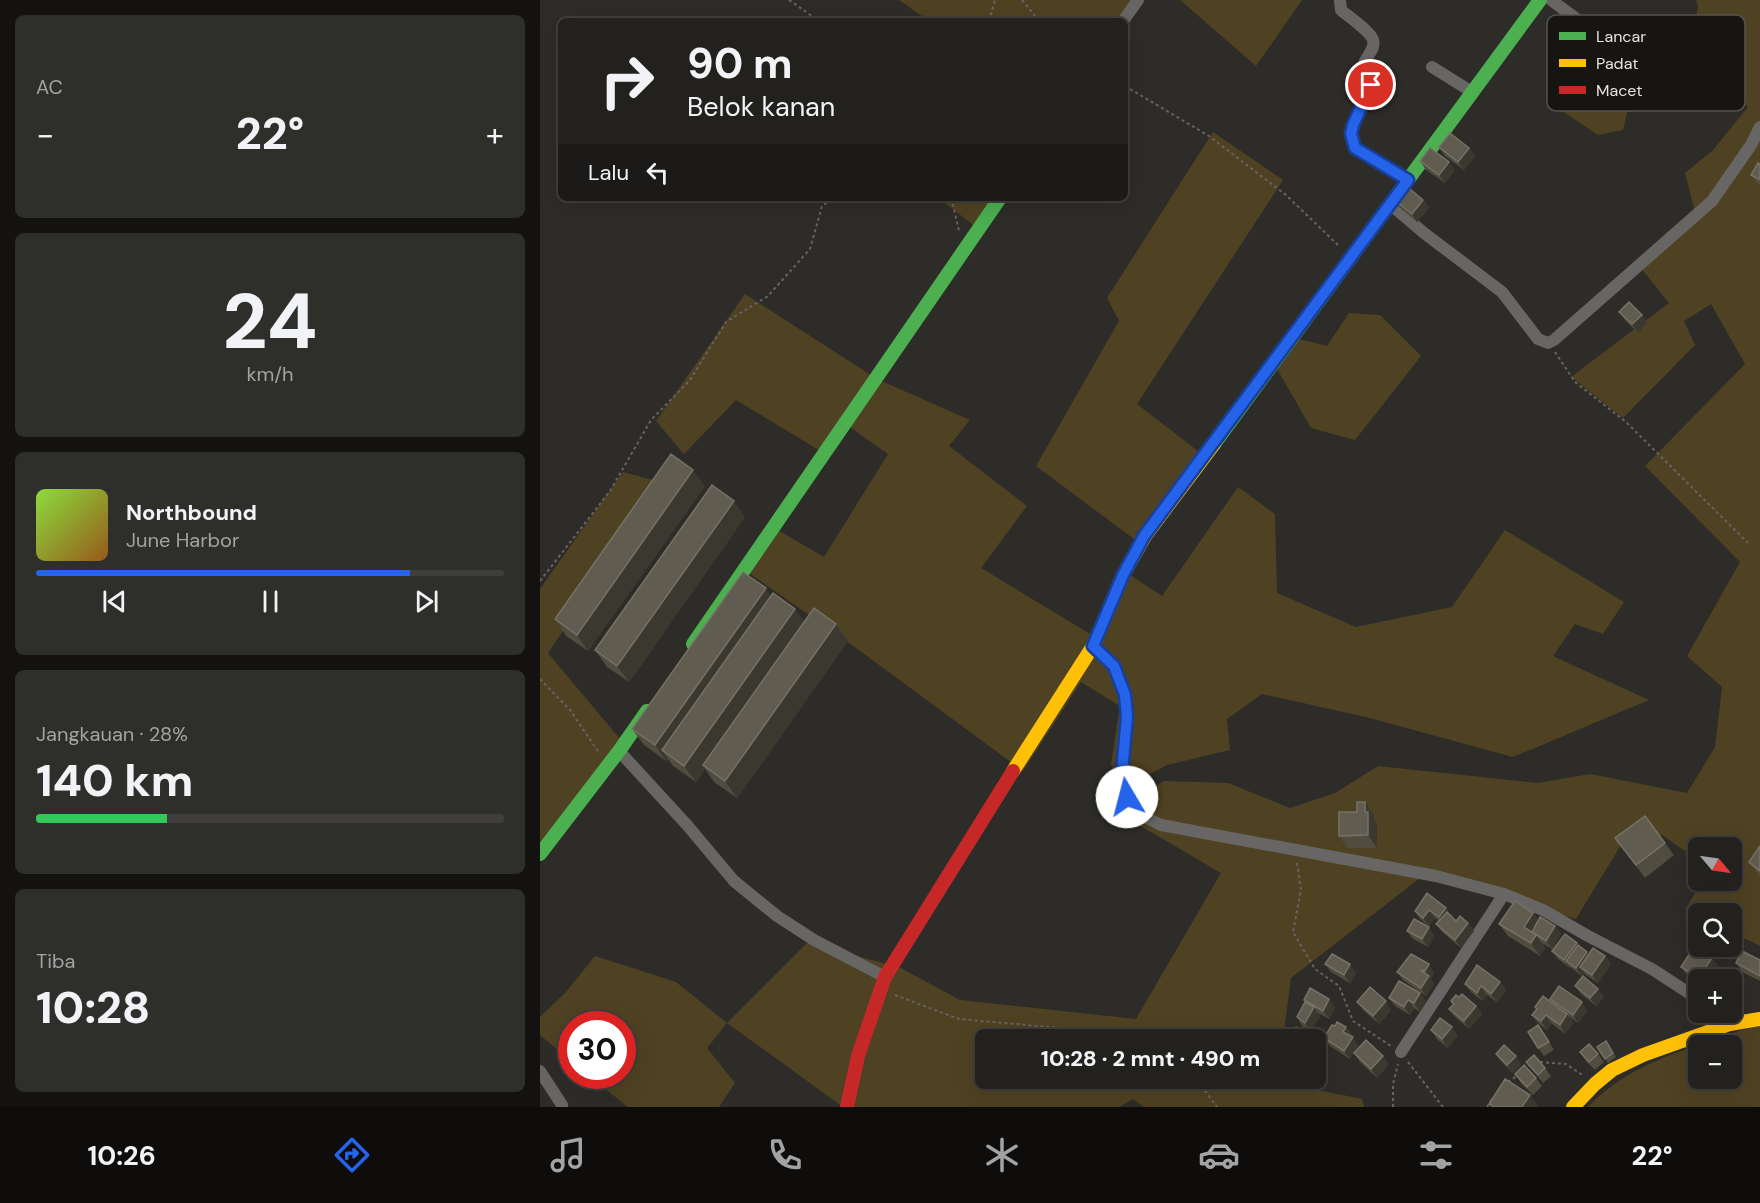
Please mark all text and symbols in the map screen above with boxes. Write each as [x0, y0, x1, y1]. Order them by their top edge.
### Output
legend [1547, 15, 1745, 111]
text: Lancar [1596, 26, 1646, 47]
text: 90 m [687, 36, 793, 91]
icon: right [588, 42, 666, 120]
text: Padat [1596, 53, 1638, 74]
pin [1345, 59, 1396, 110]
icon: arrive [1354, 68, 1387, 101]
text: AC [36, 74, 63, 100]
text: Macet [1596, 80, 1642, 101]
text: Belok kanan [687, 89, 835, 124]
text: 22° [236, 104, 304, 163]
text: − [36, 113, 54, 156]
text: + [486, 113, 504, 156]
icon: left [641, 156, 674, 189]
text: Lalu [588, 158, 629, 187]
text: 24 [222, 271, 318, 372]
text: km/h [246, 361, 294, 387]
text: Northbound [126, 498, 257, 527]
text: June Harbor [126, 527, 239, 553]
icon: previous [98, 585, 131, 618]
icon: pause [254, 585, 287, 618]
icon: next [410, 585, 443, 618]
text: Jangkauan · 28% [36, 721, 188, 747]
text: 140 km [36, 751, 193, 810]
position arrow [1095, 765, 1159, 829]
north arrow [1688, 837, 1742, 891]
map controls [1688, 837, 1742, 1089]
button: search [1688, 903, 1742, 957]
text: Tiba [36, 948, 75, 974]
button: + [1688, 969, 1742, 1023]
text: 10:28 [36, 978, 150, 1037]
speed limit sign: 30 [558, 1011, 636, 1089]
button: − [1688, 1035, 1742, 1089]
text: 10:28 · 2 mnt · 490 m [1041, 1044, 1260, 1073]
icon: directions [331, 1134, 373, 1176]
icon: music [547, 1134, 589, 1176]
icon: phone [764, 1134, 806, 1176]
icon: climate [981, 1134, 1023, 1176]
icon: car [1198, 1134, 1240, 1176]
icon: filters [1415, 1134, 1457, 1176]
text: 10:26 [87, 1138, 156, 1173]
text: 22° [1632, 1138, 1673, 1173]

